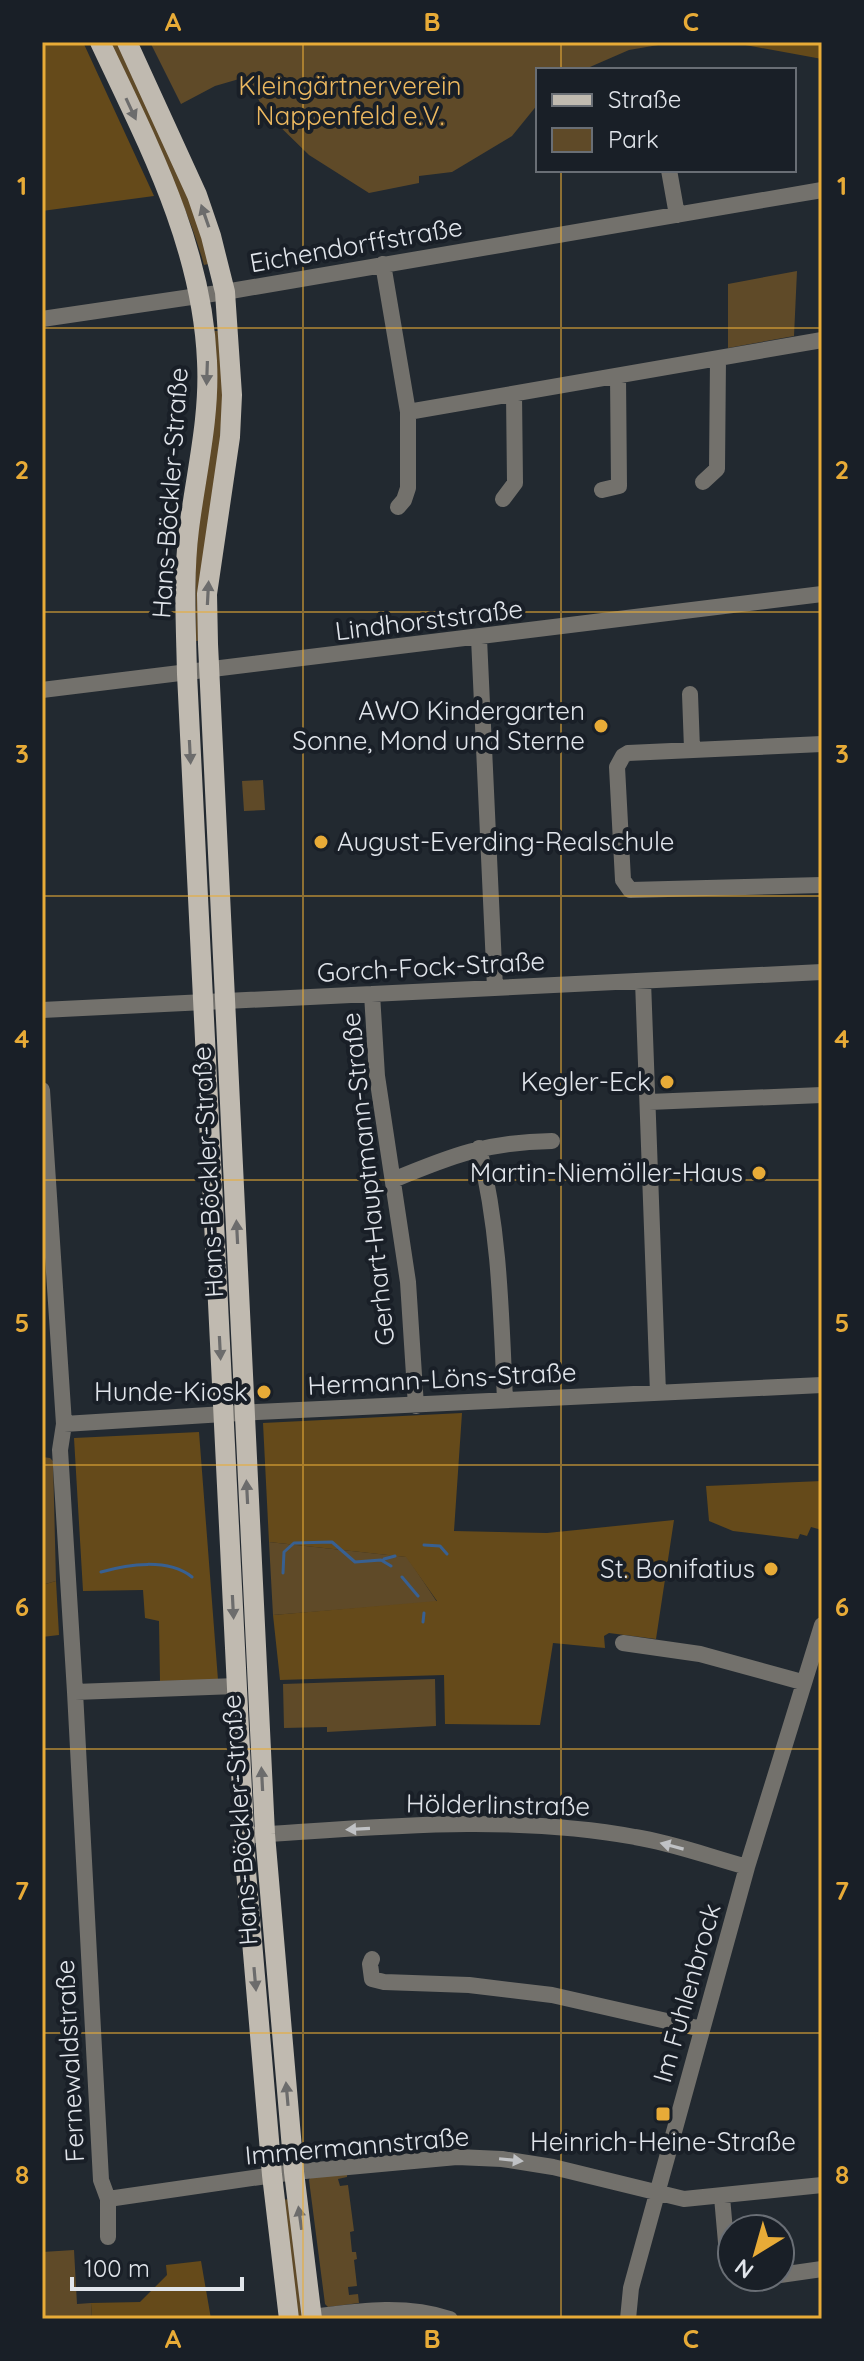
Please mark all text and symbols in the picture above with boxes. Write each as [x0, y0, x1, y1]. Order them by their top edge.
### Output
text: A [165, 5, 182, 38]
text: B [423, 5, 441, 38]
text: C [683, 5, 699, 38]
legend [536, 68, 796, 172]
park label: Kleingärtnerverein Nappenfeld e.V. [238, 69, 462, 132]
text: Straße [608, 84, 681, 114]
one-way arrow [124, 97, 138, 121]
text: Park [608, 124, 659, 154]
text: 1 [17, 169, 27, 202]
text: 1 [837, 169, 847, 202]
one-way arrow [198, 204, 210, 228]
street label: Eichendorffstraße [247, 210, 465, 279]
one-way arrow [200, 361, 213, 386]
street label: Hans-Böckler-Straße [144, 366, 195, 620]
text: 2 [15, 453, 29, 486]
text: 2 [835, 453, 849, 486]
one-way arrow [202, 580, 215, 605]
street label: Lindhorststraße [333, 592, 525, 647]
place label: AWO Kindergarten Sonne, Mond und Sterne [292, 694, 585, 757]
marker: AWO Kindergarten Sonne, Mond und Sterne [592, 717, 610, 735]
text: 3 [15, 737, 29, 770]
text: 3 [835, 737, 849, 770]
one-way arrow [184, 740, 197, 765]
place label: August-Everding-Realschule [337, 825, 674, 858]
marker: August-Everding-Realschule [312, 833, 330, 851]
street label: Gorch-Fock-Straße [316, 944, 546, 989]
street label: Gerhart-Hauptmann-Straße [334, 1011, 401, 1347]
text: 4 [14, 1022, 30, 1055]
text: 4 [834, 1022, 850, 1055]
street label: Hans-Böckler-Straße [184, 1046, 231, 1299]
place label: Kegler-Eck [521, 1065, 651, 1098]
marker: Kegler-Eck [658, 1073, 676, 1091]
place label: Martin-Niemöller-Haus [470, 1156, 743, 1189]
marker: Martin-Niemöller-Haus [750, 1164, 768, 1182]
one-way arrow [230, 1219, 243, 1244]
text: 5 [15, 1306, 29, 1339]
text: 5 [835, 1306, 849, 1339]
one-way arrow [214, 1336, 227, 1361]
street label: Hermann-Löns-Straße [307, 1355, 577, 1402]
place label: Hunde-Kiosk [94, 1375, 248, 1408]
marker: Hunde-Kiosk [255, 1383, 273, 1401]
one-way arrow [241, 1479, 254, 1504]
place label: St. Bonifatius [600, 1552, 755, 1585]
marker: St. Bonifatius [762, 1560, 780, 1578]
text: 6 [15, 1590, 29, 1623]
text: 6 [835, 1590, 849, 1623]
one-way arrow [226, 1595, 239, 1620]
street label: Hans-Böckler-Straße [214, 1693, 265, 1947]
one-way arrow [255, 1766, 268, 1791]
street label: Hölderlinstraße [406, 1786, 590, 1823]
one-way arrow [345, 1822, 370, 1835]
one-way arrow [659, 1839, 683, 1852]
text: 7 [15, 1874, 29, 1907]
text: 7 [835, 1874, 849, 1907]
street label: Im Fuhlenbrock [645, 1899, 728, 2086]
street label: Fernewaldstraße [48, 1959, 91, 2163]
one-way arrow [249, 1967, 262, 1992]
one-way arrow [280, 2081, 293, 2106]
marker: Heinrich-Heine-Straße [654, 2105, 672, 2123]
street label: Immermannstraße [243, 2119, 470, 2172]
place label: Heinrich-Heine-Straße [530, 2125, 796, 2158]
one-way arrow [499, 2154, 524, 2167]
text: 8 [15, 2158, 29, 2191]
text: 8 [835, 2158, 849, 2191]
one-way arrow [293, 2205, 306, 2230]
north arrow [716, 2213, 796, 2293]
scale bar [72, 2241, 242, 2291]
text: 100 m [84, 2253, 150, 2283]
text: N [729, 2253, 759, 2285]
text: A [165, 2322, 182, 2355]
text: B [423, 2322, 441, 2355]
text: C [683, 2322, 699, 2355]

